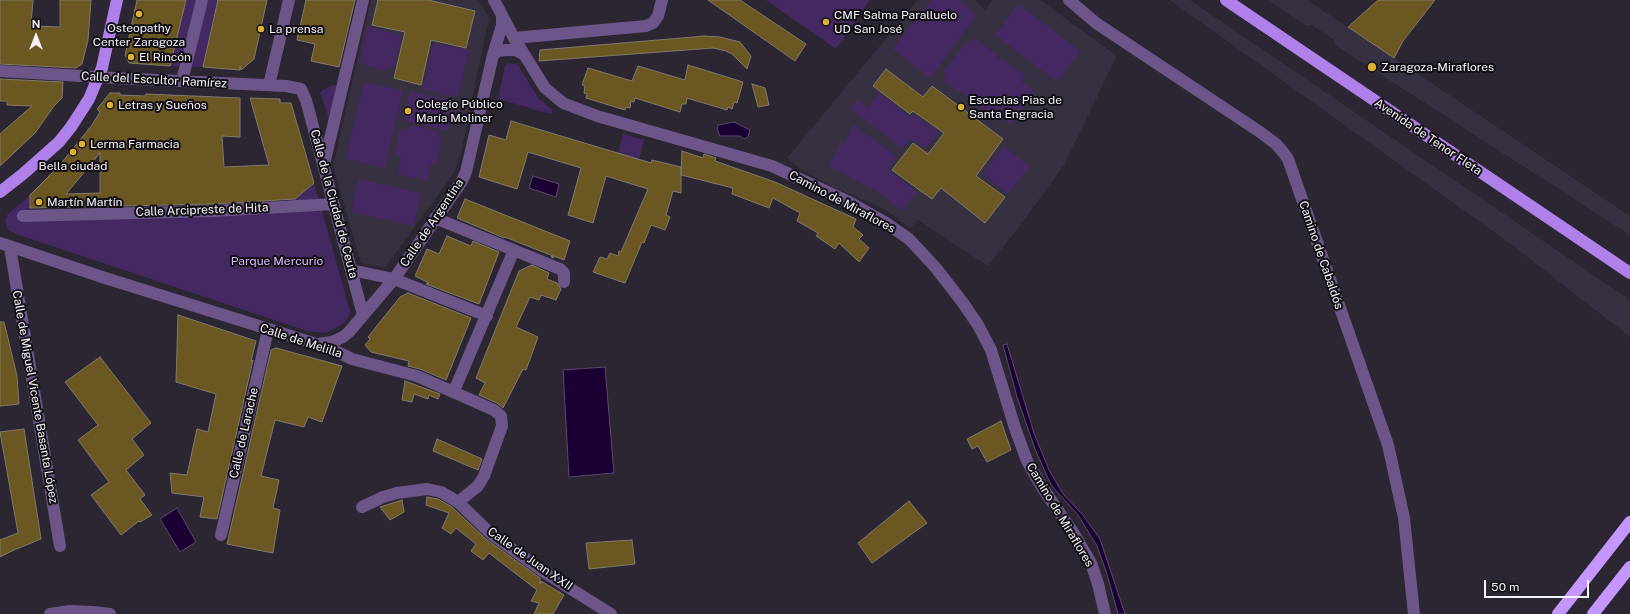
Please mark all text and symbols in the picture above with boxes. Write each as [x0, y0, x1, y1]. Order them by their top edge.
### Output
place label: CMF Salma Paralluelo UD San José [834, 8, 957, 36]
marker: Osteopathy Center Zaragoza [134, 9, 144, 19]
north arrow [16, 16, 56, 56]
marker: CMF Salma Paralluelo UD San José [821, 17, 831, 27]
text: N [32, 18, 40, 30]
place label: Osteopathy Center Zaragoza [93, 21, 185, 49]
place label: La prensa [269, 22, 323, 36]
marker: La prensa [256, 24, 266, 34]
place label: El Rincón [139, 50, 191, 64]
marker: El Rincón [126, 52, 136, 62]
place label: Zaragoza-Miraflores [1381, 60, 1494, 74]
marker: Zaragoza-Miraflores [1366, 61, 1378, 73]
street label: Calle del Escultor Ramírez [81, 69, 227, 91]
place label: Escuelas Pias de Santa Engracia [969, 93, 1062, 121]
street label: Avenida de Tenor Fleta [1371, 96, 1485, 178]
place label: Colegio Público María Moliner [416, 97, 503, 125]
place label: Letras y Sueños [118, 98, 207, 112]
marker: Letras y Sueños [105, 100, 115, 110]
marker: Escuelas Pias de Santa Engracia [956, 102, 966, 112]
marker: Colegio Público María Moliner [403, 106, 413, 116]
street label: Calle de la Ciudad de Ceuta [307, 128, 361, 280]
place label: Lerma Farmacia [90, 137, 179, 151]
marker: Lerma Farmacia [77, 139, 87, 149]
marker: Bella ciudad [68, 147, 78, 157]
place label: Bella ciudad [39, 159, 107, 173]
street label: Camino de Miraflores [786, 168, 898, 236]
street label: Calle de Argentina [397, 176, 467, 270]
place label: Martín Martín [47, 195, 123, 209]
marker: Martín Martín [34, 197, 44, 207]
street label: Camino de Cabaldós [1296, 199, 1346, 311]
street label: Calle Arcipreste de Hita [135, 200, 269, 220]
park label: Parque Mercurio [231, 254, 323, 268]
street label: Calle de Miguel Vicente Basanta López [9, 289, 61, 505]
street label: Calle de Melilla [258, 321, 344, 361]
street label: Calle de Larache [227, 386, 261, 480]
street label: Camino de Miraflores [1023, 460, 1097, 570]
street label: Calle de Juan XXII [485, 524, 575, 594]
scale bar [1486, 572, 1591, 598]
text: 50 m [1491, 580, 1519, 594]

